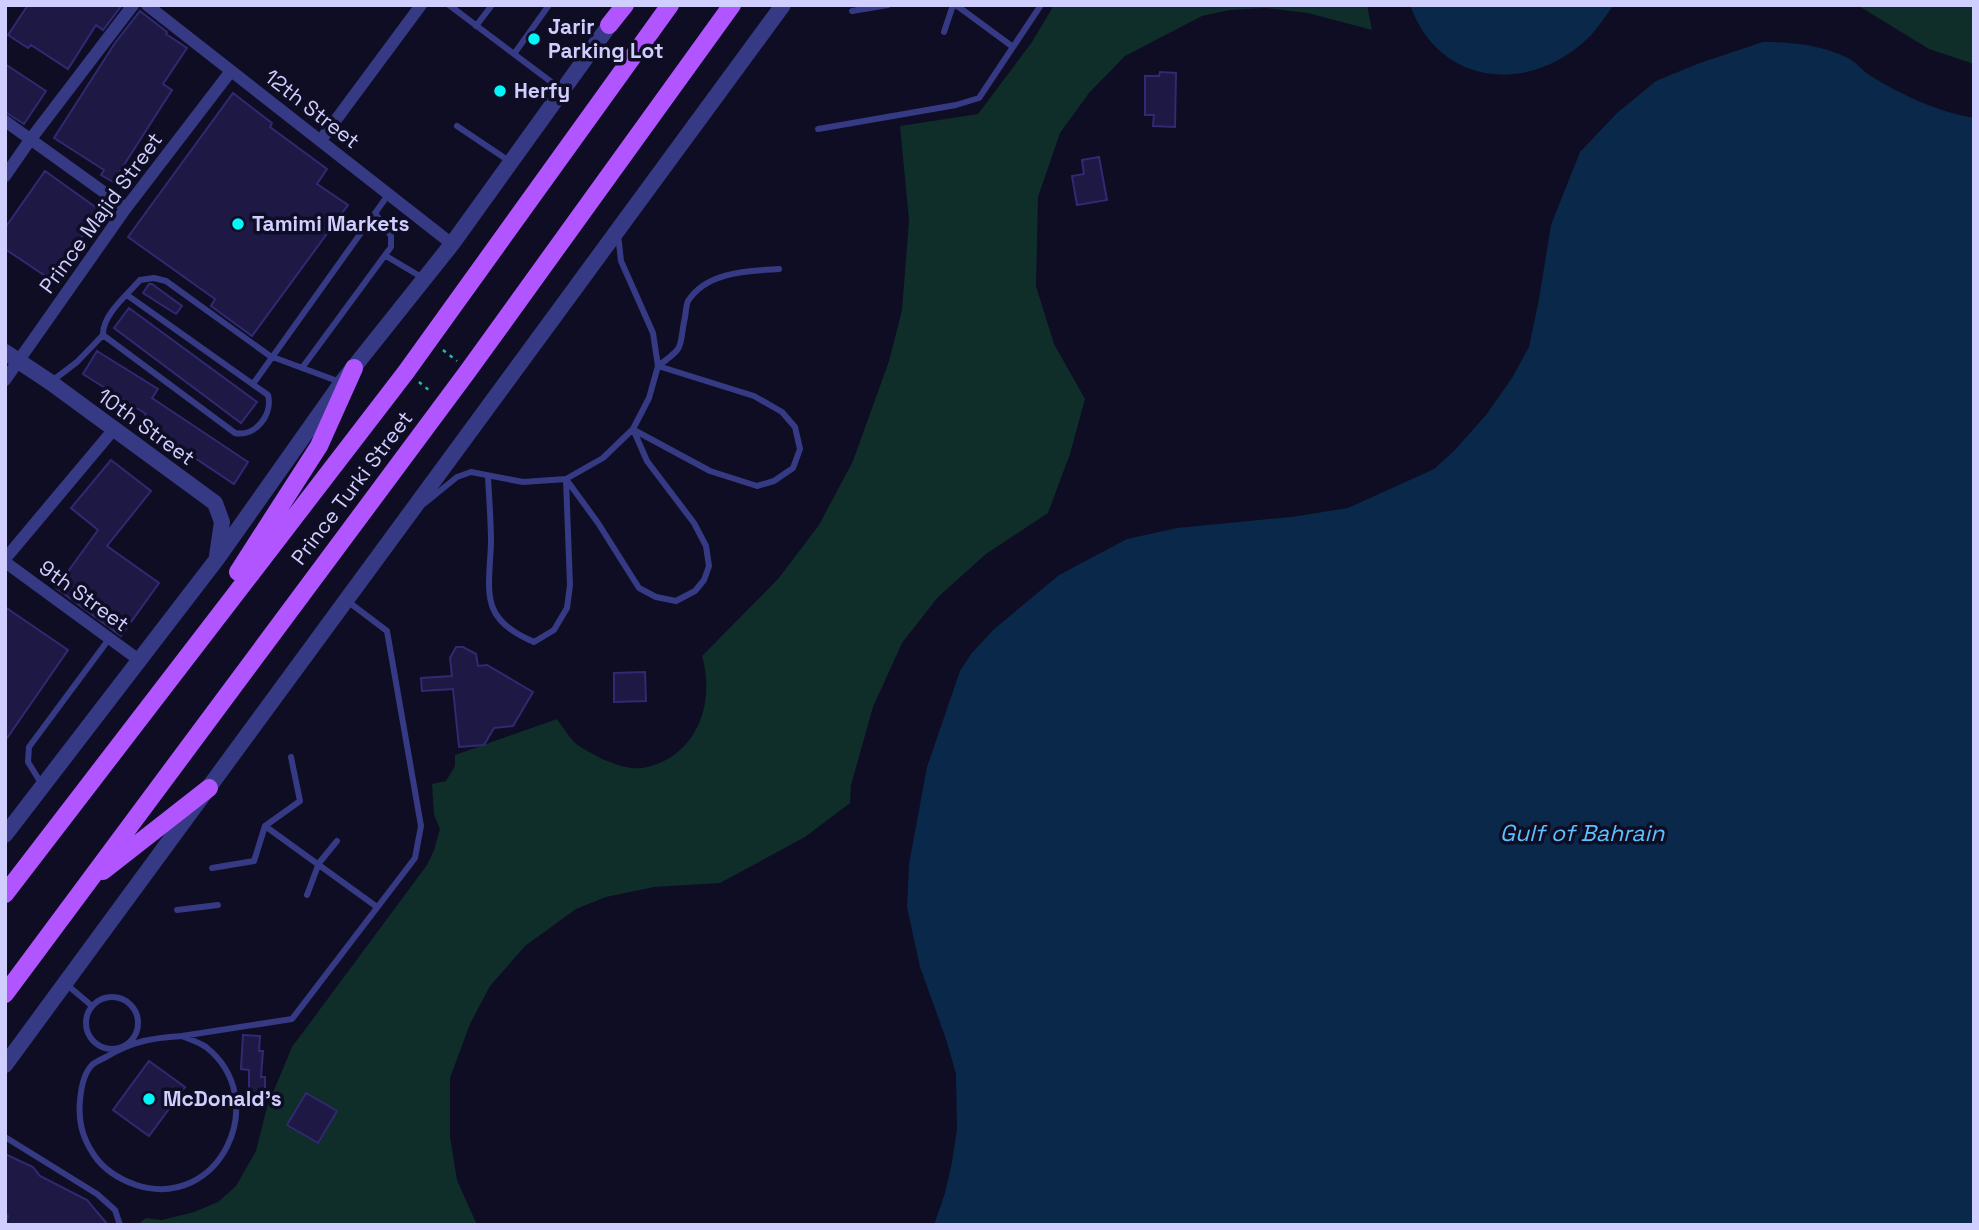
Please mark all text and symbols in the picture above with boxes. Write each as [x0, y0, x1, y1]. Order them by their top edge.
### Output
place label: Jarir Parking Lot [548, 13, 664, 64]
marker: Jarir Parking Lot [526, 31, 542, 47]
street label: 12th Street [259, 63, 365, 154]
place label: Herfy [514, 77, 570, 104]
marker: Herfy [492, 83, 508, 99]
street label: Prince Majid Street [33, 127, 168, 299]
place label: Tamimi Markets [252, 210, 410, 237]
marker: Tamimi Markets [230, 216, 246, 232]
street label: 10th Street [92, 382, 200, 471]
street label: Prince Turki Street [285, 405, 418, 570]
street label: 9th Street [34, 554, 135, 637]
water label: Gulf of Bahrain [1500, 818, 1665, 848]
place label: McDonald's [163, 1085, 282, 1112]
marker: McDonald's [141, 1091, 157, 1107]

